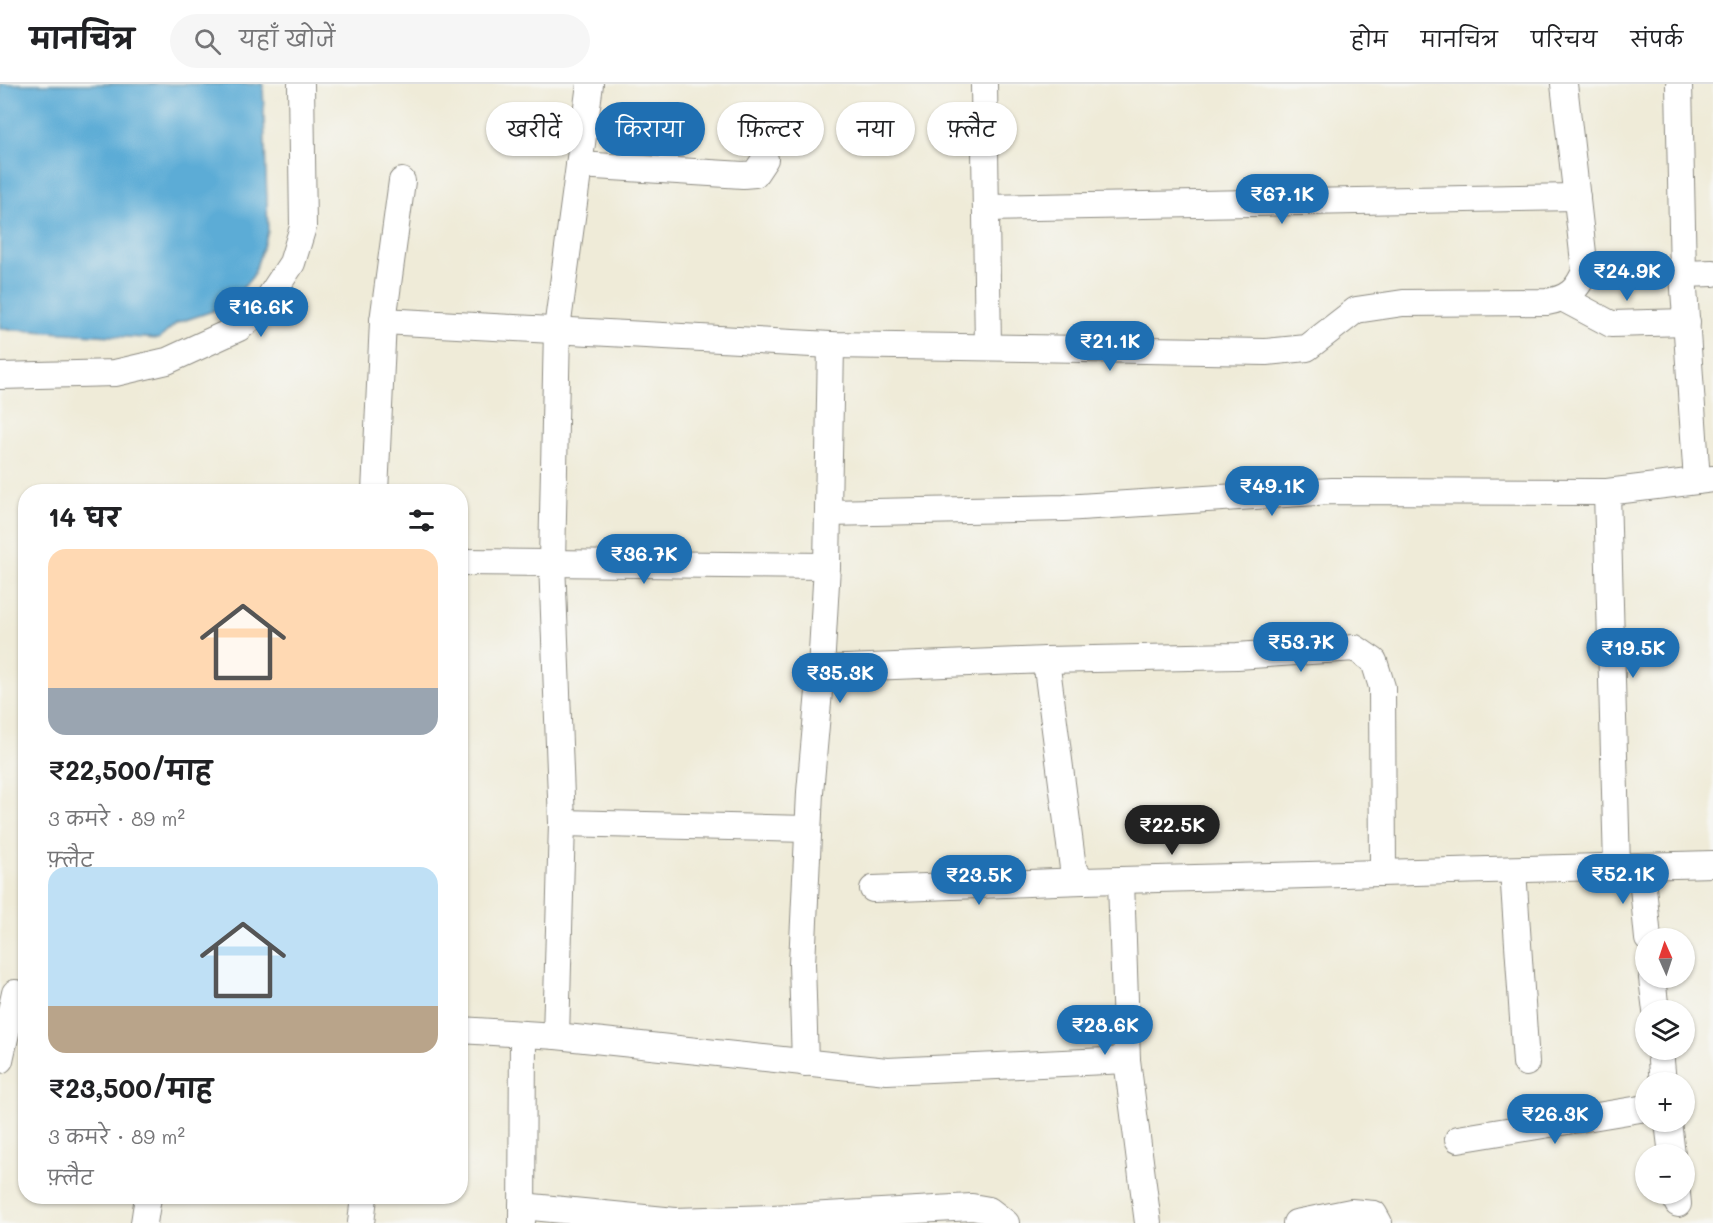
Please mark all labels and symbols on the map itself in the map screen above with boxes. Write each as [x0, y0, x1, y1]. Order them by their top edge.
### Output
pin: ₹67.1K [1233, 174, 1331, 225]
pin: ₹24.9K [1578, 251, 1676, 302]
pin: ₹16.6K [212, 287, 310, 338]
pin: ₹21.1K [1061, 321, 1159, 372]
pin: ₹49.1K [1223, 466, 1321, 517]
pin: ₹36.7K [595, 534, 693, 585]
pin: ₹53.7K [1252, 622, 1350, 673]
pin: ₹19.5K [1584, 628, 1682, 679]
pin: ₹35.3K [791, 653, 889, 704]
pin: ₹22.5K [1123, 805, 1221, 856]
pin: ₹52.1K [1574, 854, 1672, 905]
pin: ₹23.5K [930, 855, 1028, 906]
north arrow [1635, 928, 1695, 988]
pin: ₹28.6K [1056, 1005, 1154, 1056]
pin: ₹26.3K [1506, 1094, 1604, 1145]

